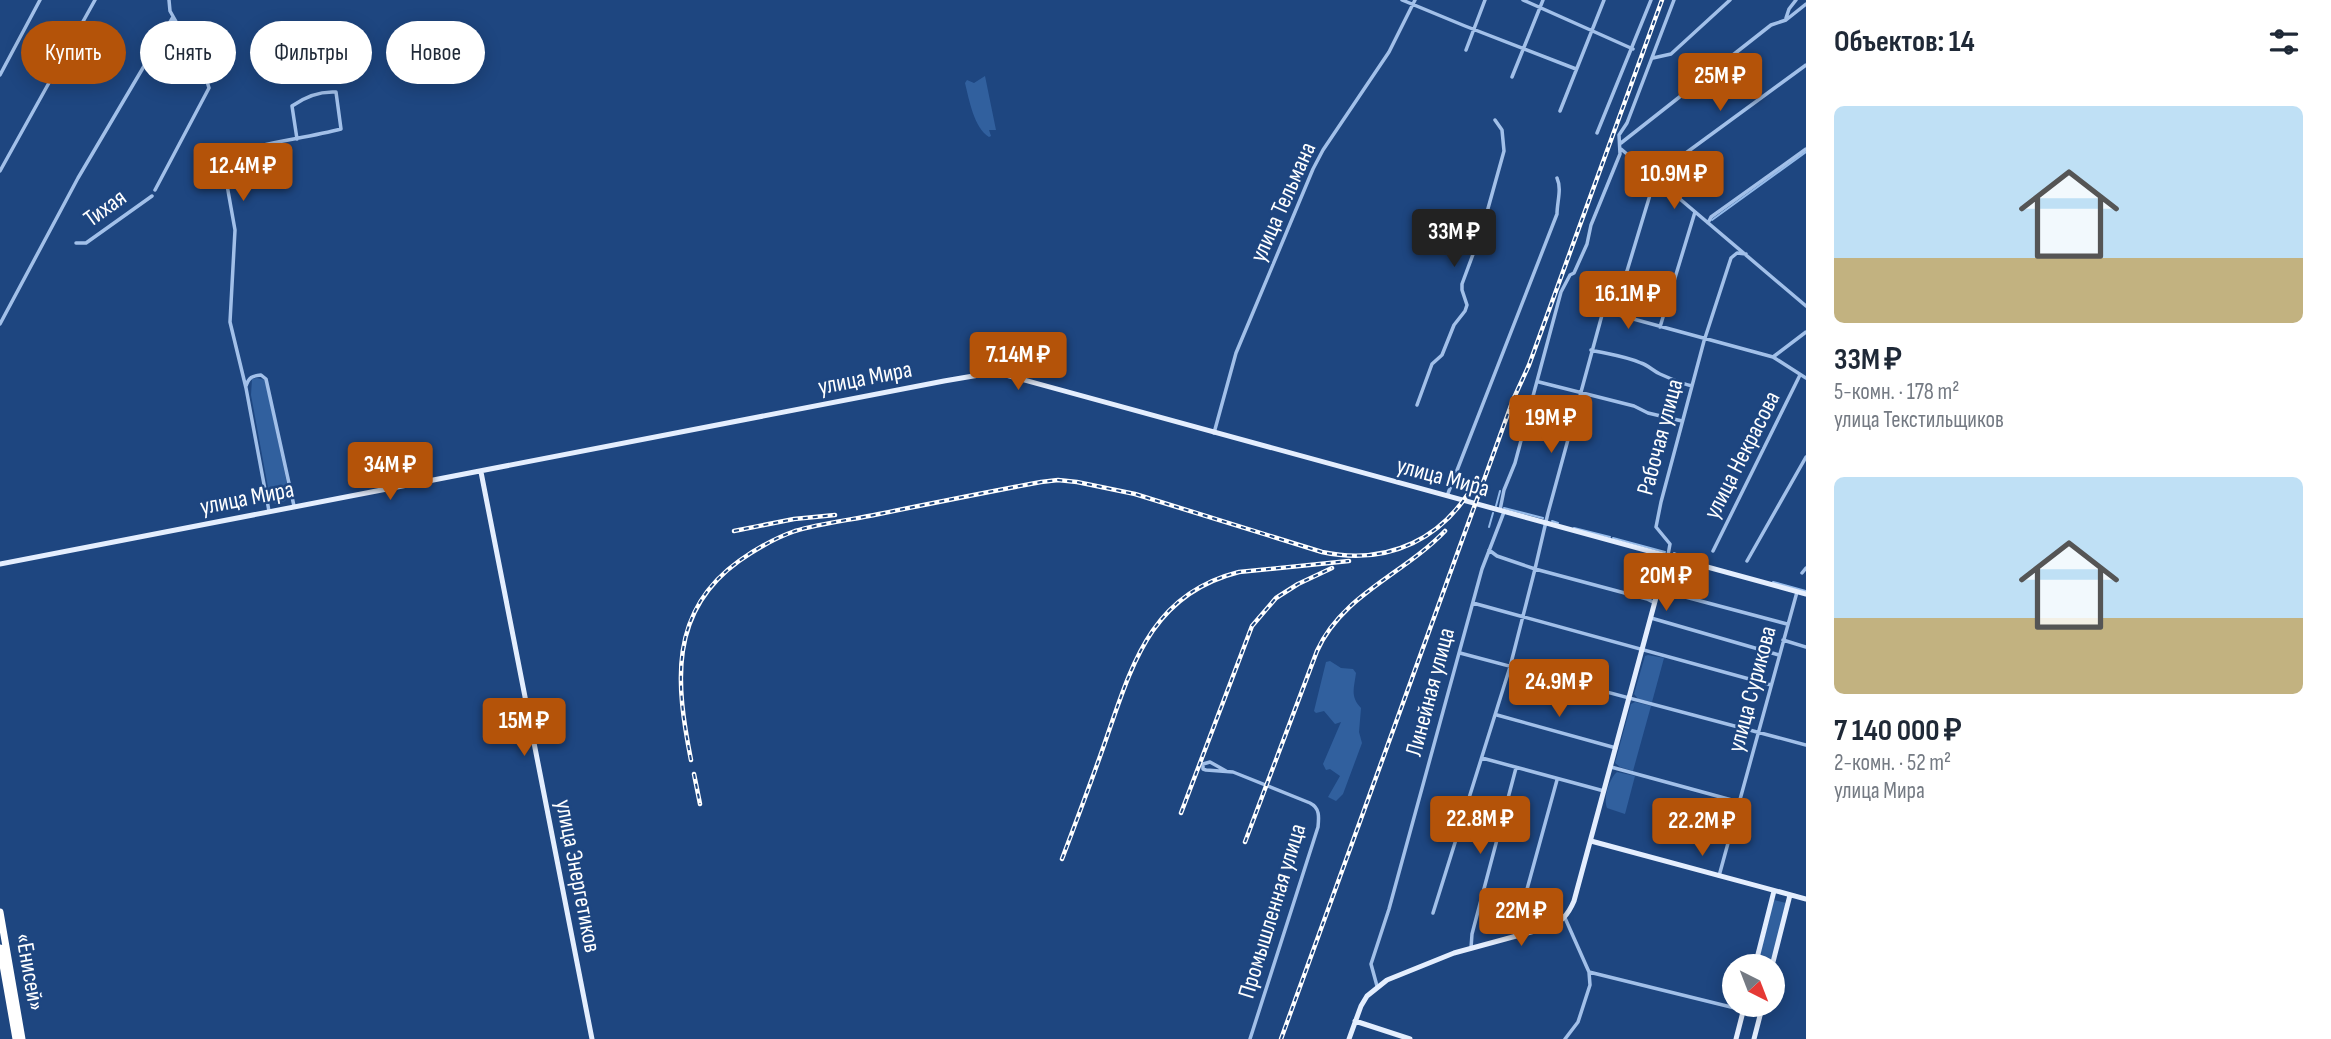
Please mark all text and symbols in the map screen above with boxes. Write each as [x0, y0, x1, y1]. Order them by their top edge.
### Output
chip: Купить [21, 21, 126, 84]
chip: Снять [140, 21, 236, 84]
chip: Фильтры [250, 21, 372, 84]
chip: Новое [386, 21, 485, 84]
icon: filters [2265, 23, 2303, 61]
text: Объектов: 14 [1834, 24, 1975, 60]
pin: 25M ₽ [1671, 54, 1769, 113]
text: 25M ₽ [1694, 62, 1746, 90]
street label: улица Тельмана [1244, 138, 1322, 266]
pin: 12.4M ₽ [178, 144, 308, 203]
icon: home [2006, 151, 2132, 277]
text: 12.4M ₽ [210, 152, 276, 180]
pin: 10.9M ₽ [1609, 152, 1739, 211]
text: 10.9M ₽ [1641, 160, 1707, 188]
street label: Тихая [78, 183, 132, 233]
pin: 33M ₽ [1405, 210, 1503, 269]
text: 33M ₽ [1428, 218, 1480, 246]
pin: 16.1M ₽ [1563, 272, 1693, 331]
text: 16.1M ₽ [1595, 280, 1661, 308]
pin: 7.14M ₽ [953, 332, 1083, 392]
text: 7.14M ₽ [986, 341, 1050, 369]
text: 33M ₽ [1834, 342, 1902, 378]
street label: улица Мира [816, 355, 914, 401]
street label: Рабочая улица [1631, 376, 1689, 498]
text: 5-комн. · 178 m² [1834, 378, 1960, 406]
street label: улица Некрасова [1697, 386, 1787, 524]
pin: 19M ₽ [1502, 396, 1600, 455]
text: 19M ₽ [1525, 404, 1577, 432]
text: улица Текстильщиков [1834, 406, 2004, 434]
pin: 34M ₽ [341, 442, 439, 502]
text: 34M ₽ [364, 451, 416, 479]
street label: улица Мира [1393, 451, 1493, 503]
street label: улица Мира [198, 475, 296, 521]
icon: home [2006, 522, 2132, 648]
pin: 20M ₽ [1617, 554, 1715, 613]
text: 20M ₽ [1640, 562, 1692, 590]
street label: улица Сурикова [1721, 623, 1783, 755]
street label: Линейная улица [1399, 625, 1461, 759]
pin: 24.9M ₽ [1494, 660, 1624, 719]
text: 24.9M ₽ [1525, 668, 1593, 696]
pin: 15M ₽ [475, 698, 573, 758]
text: 15M ₽ [499, 707, 549, 735]
text: 7 140 000 ₽ [1834, 713, 1962, 749]
text: 2-комн. · 52 m² [1834, 749, 1951, 777]
text: улица Мира [1834, 777, 1925, 805]
pin: 22.8M ₽ [1415, 796, 1545, 856]
street label: улица Энергетиков [549, 797, 607, 955]
pin: 22.2M ₽ [1637, 798, 1767, 858]
text: 22.8M ₽ [1446, 805, 1514, 833]
text: 22.2M ₽ [1668, 807, 1736, 835]
street label: Промышленная улица [1232, 820, 1312, 1002]
pin: 22M ₽ [1472, 888, 1570, 948]
text: 22M ₽ [1495, 897, 1547, 925]
street label: «Енисей» [9, 931, 51, 1013]
north arrow [1722, 954, 1785, 1017]
map controls [1722, 954, 1785, 1017]

